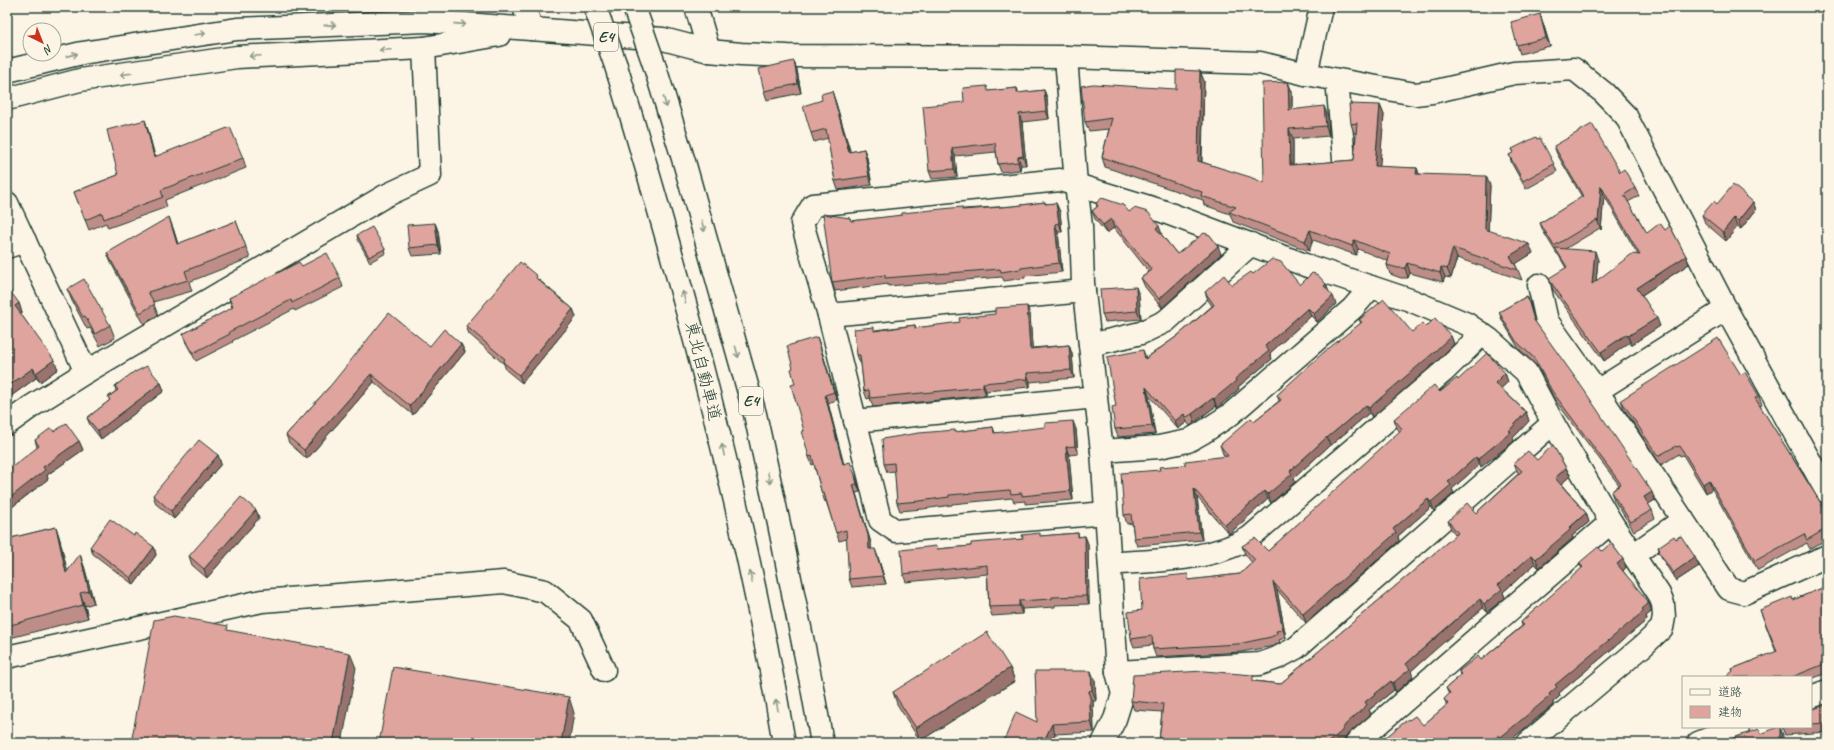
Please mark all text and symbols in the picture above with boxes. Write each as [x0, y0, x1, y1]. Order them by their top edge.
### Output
one-way arrow [453, 20, 466, 27]
one-way arrow [323, 21, 336, 29]
north arrow [22, 22, 62, 62]
road number: E4 [594, 23, 618, 51]
one-way arrow [193, 30, 206, 38]
text: N [40, 42, 56, 58]
one-way arrow [379, 47, 392, 54]
one-way arrow [65, 51, 78, 58]
one-way arrow [249, 53, 262, 60]
one-way arrow [120, 70, 133, 78]
one-way arrow [662, 95, 670, 107]
one-way arrow [700, 220, 707, 233]
one-way arrow [680, 291, 687, 304]
street label: 東北自動車道 [680, 319, 726, 423]
one-way arrow [734, 345, 742, 358]
road number: E4 [739, 387, 763, 415]
one-way arrow [719, 444, 727, 457]
one-way arrow [765, 471, 773, 484]
one-way arrow [746, 571, 754, 584]
legend [1682, 676, 1812, 728]
text: 道路 [1718, 684, 1742, 700]
one-way arrow [773, 698, 781, 711]
text: 建物 [1718, 704, 1742, 720]

